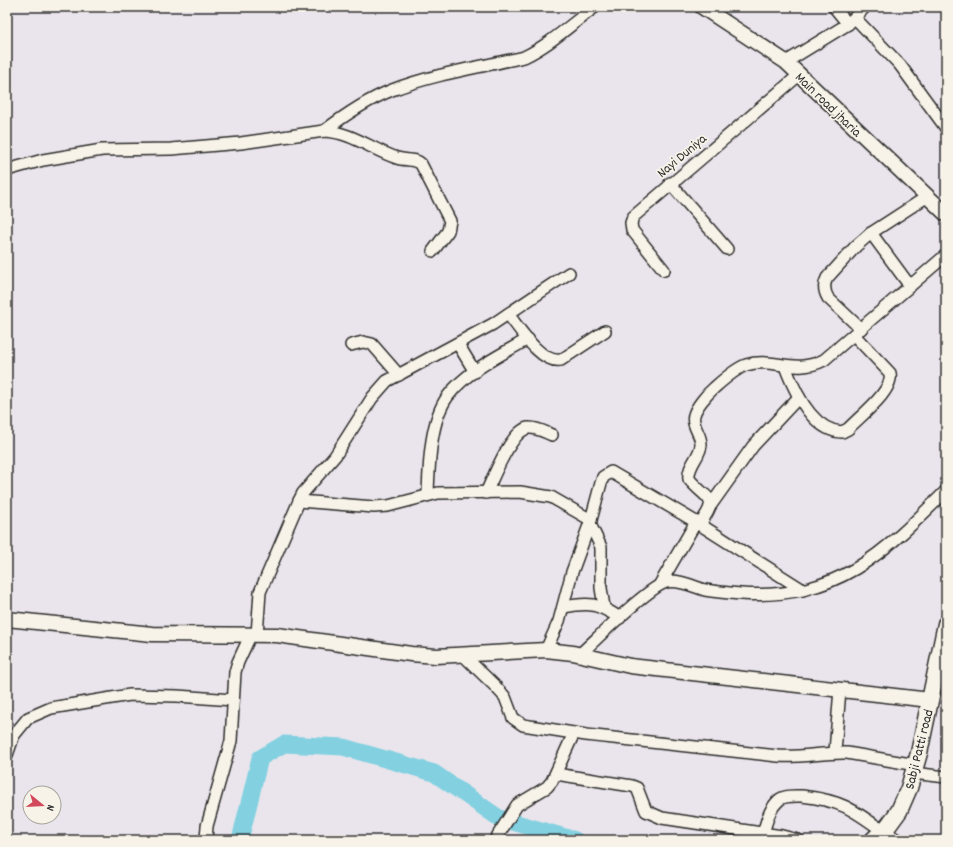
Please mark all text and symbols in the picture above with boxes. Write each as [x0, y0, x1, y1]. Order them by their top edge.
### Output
street label: Main road jharia [790, 68, 866, 143]
street label: Nayi Duniya [653, 129, 712, 183]
street label: Sabji Patti road [900, 707, 940, 792]
north arrow [22, 785, 62, 825]
text: N [41, 802, 58, 813]

